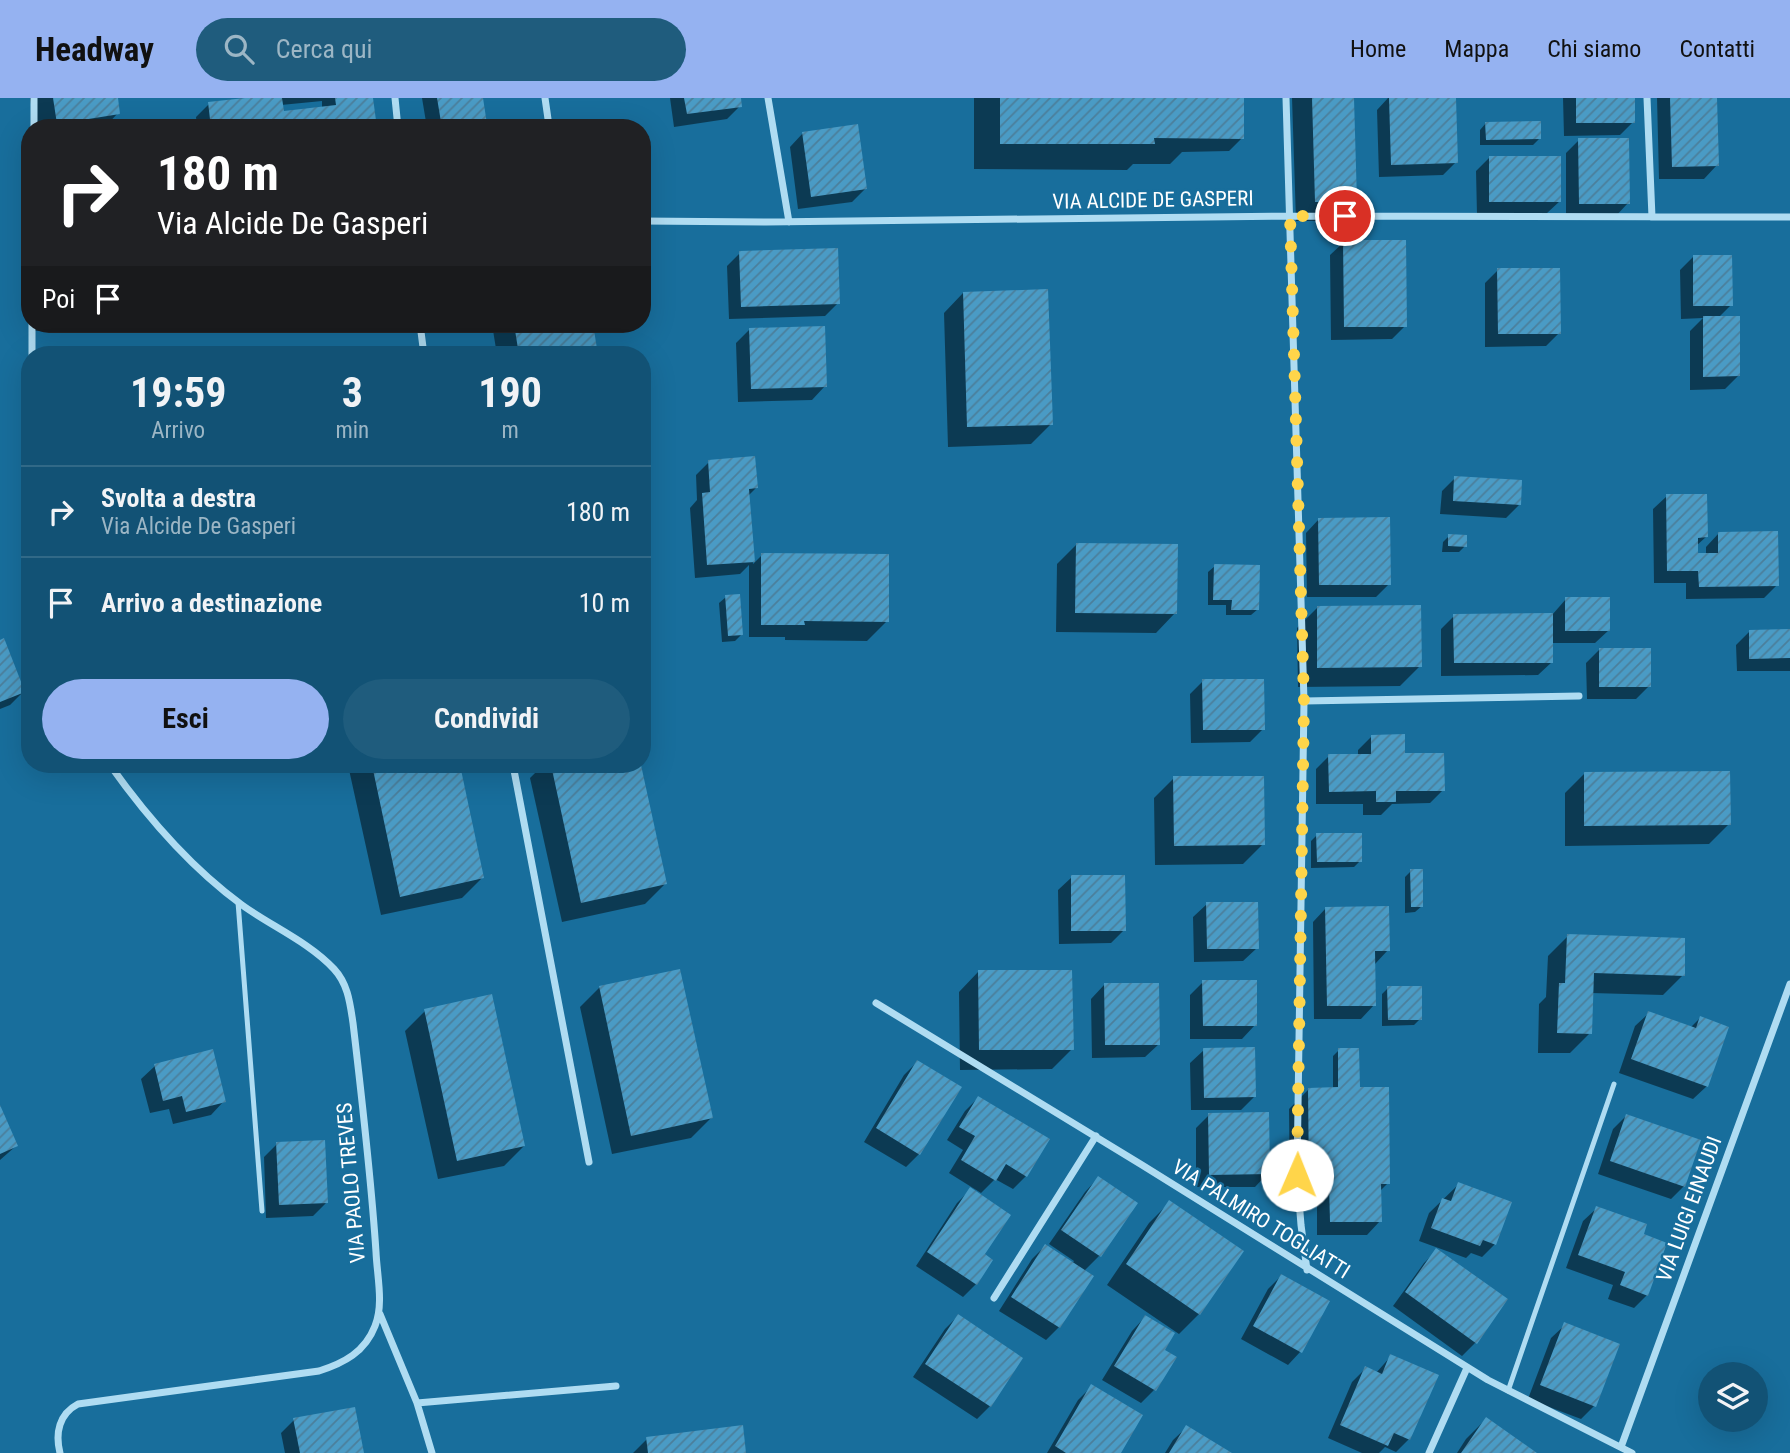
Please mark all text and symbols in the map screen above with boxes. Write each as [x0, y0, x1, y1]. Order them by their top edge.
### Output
search box [196, 18, 686, 81]
text: Headway [35, 30, 154, 69]
icon: search [220, 30, 258, 68]
text: Cerca qui [276, 34, 372, 64]
text: Home [1350, 35, 1406, 63]
text: Mappa [1444, 35, 1509, 63]
text: Chi siamo [1547, 35, 1641, 63]
text: Contatti [1679, 35, 1755, 63]
text: 180 m [157, 145, 279, 202]
icon: right [42, 147, 133, 238]
street label: VIA ALCIDE DE GASPERI [1052, 186, 1254, 214]
pin [1315, 186, 1375, 246]
icon: arrive [1326, 197, 1364, 235]
text: Via Alcide De Gasperi [157, 204, 428, 242]
icon: arrive [89, 280, 127, 318]
text: Poi [42, 284, 75, 314]
text: 19:59 [130, 368, 226, 417]
text: 3 [342, 368, 363, 417]
text: 190 [478, 368, 542, 417]
text: Arrivo [151, 417, 205, 444]
text: min [335, 417, 369, 444]
text: m [501, 417, 519, 444]
text: Svolta a destra [101, 483, 256, 513]
icon: right [42, 493, 80, 531]
text: 180 m [566, 497, 630, 527]
text: Via Alcide De Gasperi [101, 513, 296, 540]
icon: arrive [42, 584, 80, 622]
text: Arrivo a destinazione [101, 588, 322, 618]
text: 10 m [579, 588, 630, 618]
button: Esci [42, 679, 329, 759]
button: Condividi [343, 679, 630, 759]
street label: VIA PAOLO TREVES [332, 1102, 370, 1264]
street label: VIA LUIGI EINAUDI [1652, 1133, 1726, 1285]
position arrow [1260, 1138, 1334, 1212]
street label: VIA PALMIRO TOGLIATTI [1168, 1155, 1354, 1283]
map controls [1698, 1362, 1768, 1432]
button: layers [1698, 1362, 1768, 1432]

